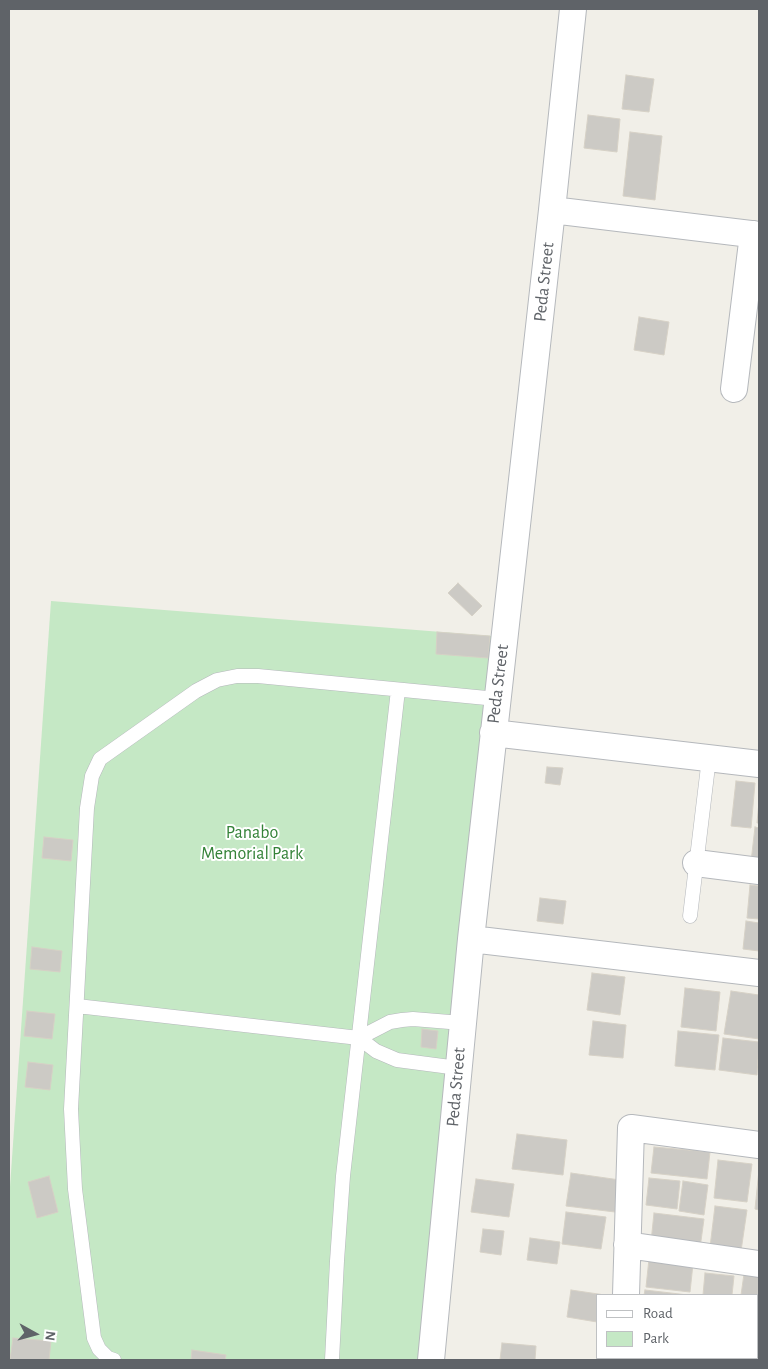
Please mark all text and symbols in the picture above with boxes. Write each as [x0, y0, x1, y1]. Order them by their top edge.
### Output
street label: Peda Street [529, 241, 559, 323]
street label: Peda Street [482, 643, 514, 725]
park label: Panabo Memorial Park [201, 822, 303, 864]
street label: Peda Street [442, 1046, 470, 1128]
legend [596, 1294, 758, 1359]
text: Road [643, 1306, 673, 1321]
north arrow [10, 1309, 60, 1359]
text: N [42, 1330, 57, 1342]
text: Park [643, 1331, 669, 1346]

